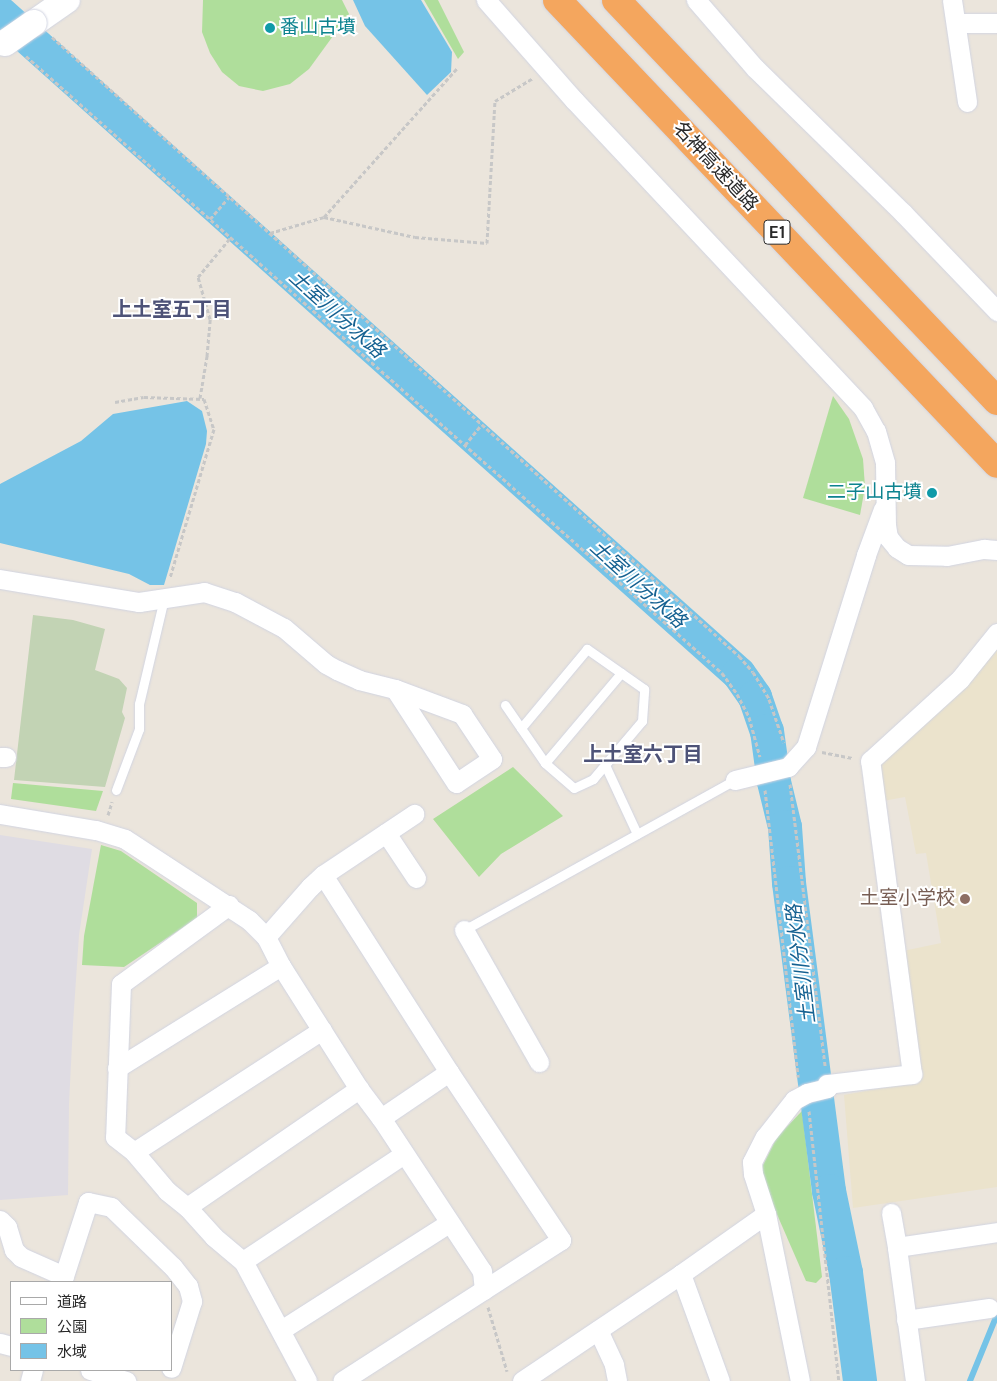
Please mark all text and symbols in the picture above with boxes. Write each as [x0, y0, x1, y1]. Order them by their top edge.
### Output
place label: 番山古墳 [280, 17, 356, 39]
marker: 番山古墳 [264, 22, 276, 34]
street label: 名神高速道路 [668, 118, 762, 216]
road number: E1 [763, 216, 791, 248]
water label: 土室川分水路 [284, 265, 390, 363]
district label: 上土室五丁目 [112, 297, 232, 321]
place label: 二子山古墳 [827, 482, 922, 504]
marker: 二子山古墳 [926, 487, 938, 499]
water label: 土室川分水路 [585, 535, 691, 633]
district label: 上土室六丁目 [583, 742, 703, 766]
place label: 土室小学校 [860, 888, 955, 910]
marker: 土室小学校 [959, 893, 971, 905]
water label: 土室川分水路 [782, 903, 820, 1025]
legend [10, 1281, 172, 1371]
text: 道路 [57, 1293, 87, 1311]
text: 公園 [57, 1318, 87, 1336]
text: 水域 [57, 1343, 87, 1361]

